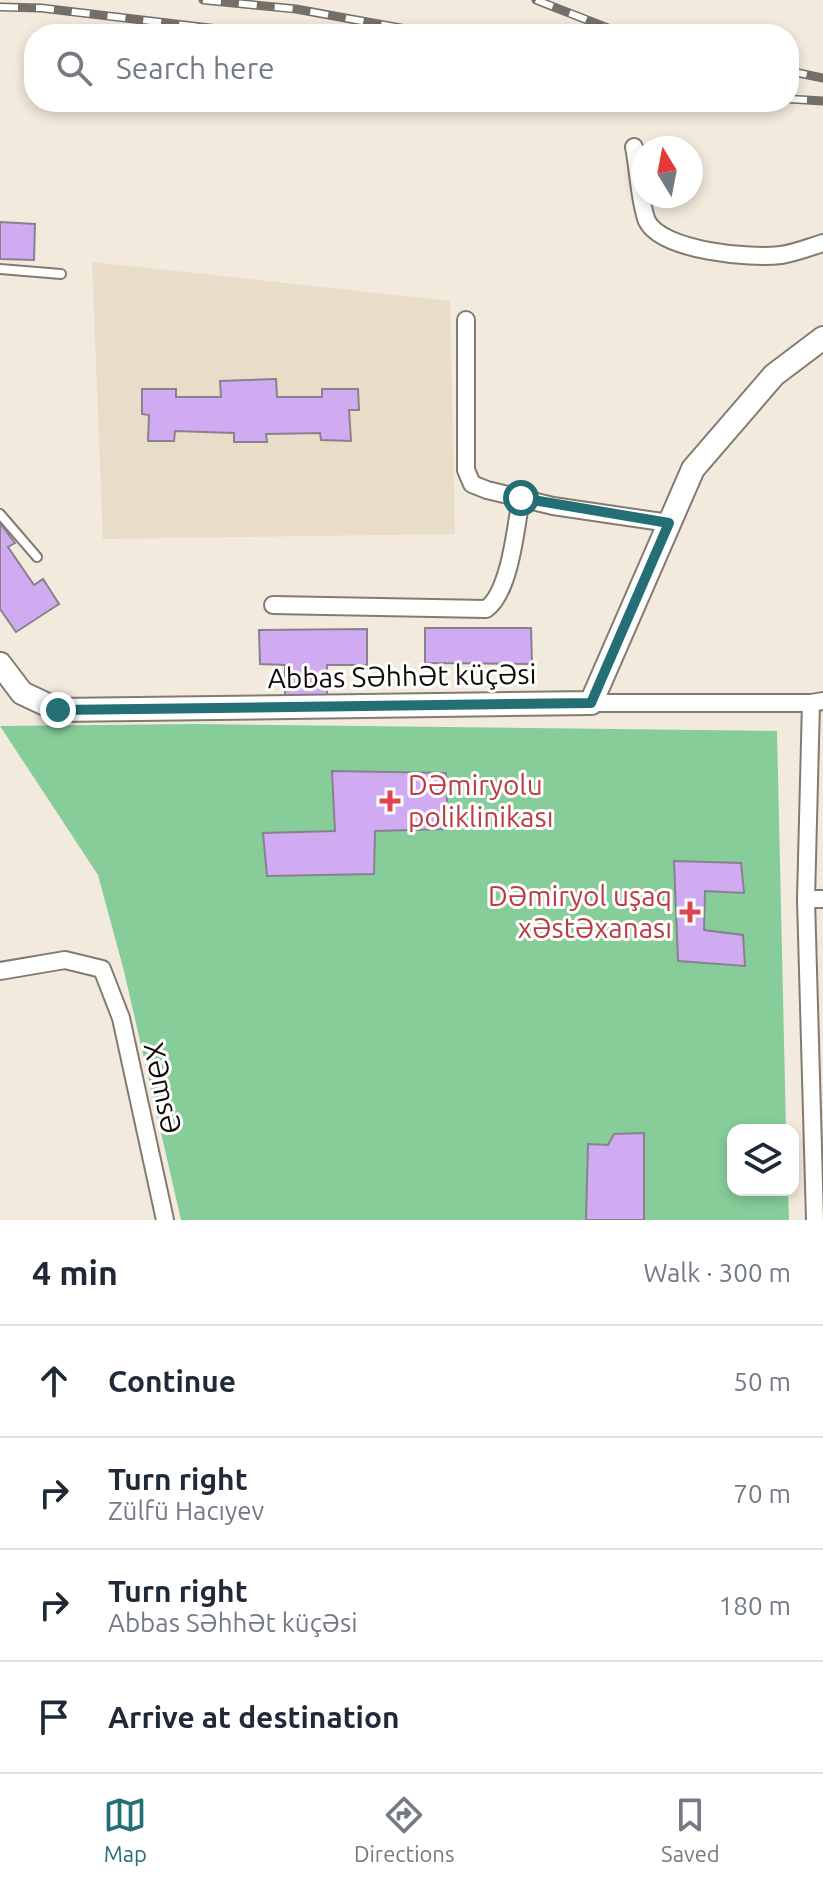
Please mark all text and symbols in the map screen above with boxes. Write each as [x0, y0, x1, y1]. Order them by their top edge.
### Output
search box [24, 24, 799, 112]
icon: search [52, 46, 96, 90]
text: Search here [116, 51, 275, 85]
north arrow [631, 136, 703, 208]
route start [503, 480, 539, 516]
street label: Abbas Səhhət küçəsi [267, 658, 537, 693]
route end [40, 692, 76, 728]
place label: Dəmiryolu poliklinikası [408, 769, 553, 832]
marker: Dəmiryolu poliklinikası [379, 790, 401, 812]
place label: Dəmiryol uşaq xəstəxanası [488, 880, 672, 943]
marker: Dəmiryol uşaq xəstəxanası [679, 901, 701, 923]
street label: Xəmsə [139, 1039, 188, 1136]
map controls [727, 1124, 799, 1196]
button: layers [727, 1124, 799, 1196]
text: 4 min [32, 1253, 118, 1291]
text: Walk · 300 m [643, 1258, 791, 1287]
icon: ahead [32, 1359, 76, 1403]
text: Continue [108, 1364, 236, 1398]
text: 50 m [733, 1367, 791, 1396]
text: Turn right [108, 1462, 248, 1496]
icon: right [32, 1471, 76, 1515]
text: 70 m [733, 1479, 791, 1508]
text: Zülfü Hacıyev [108, 1496, 264, 1525]
text: Turn right [108, 1574, 248, 1608]
icon: right [32, 1583, 76, 1627]
text: 180 m [719, 1591, 791, 1620]
text: Abbas Səhhət küçəsi [108, 1608, 358, 1637]
icon: arrive [32, 1695, 76, 1739]
text: Arrive at destination [108, 1700, 400, 1734]
tab: Map [103, 1793, 147, 1866]
tab: Directions [354, 1793, 454, 1866]
tab: Saved [661, 1793, 720, 1866]

